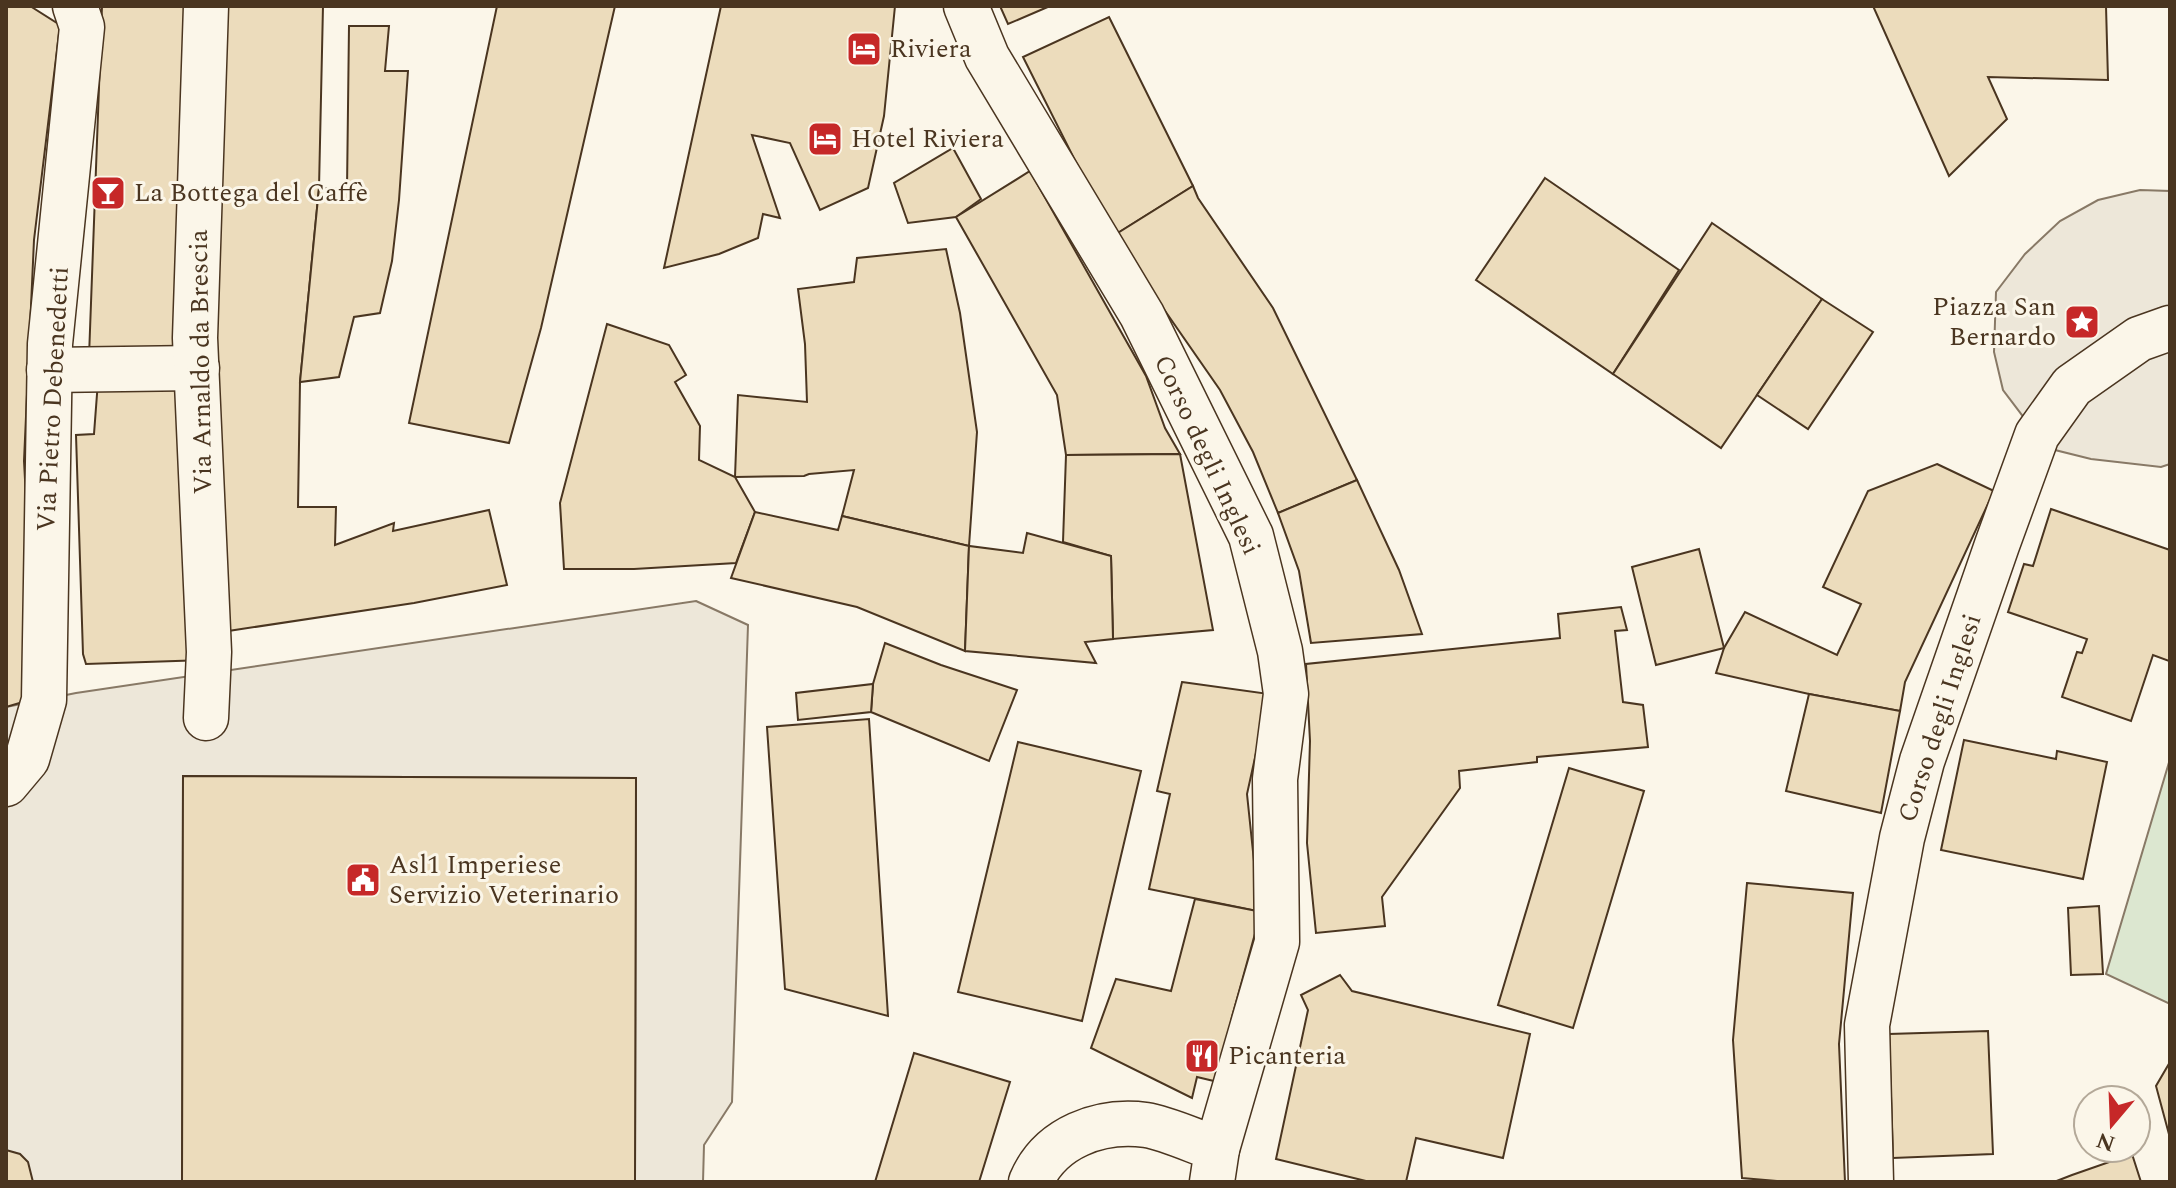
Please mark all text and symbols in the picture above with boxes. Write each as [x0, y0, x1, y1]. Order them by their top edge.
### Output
place label: Riviera [890, 29, 972, 69]
hotel icon: Riviera [845, 30, 883, 68]
place label: Hotel Riviera [851, 119, 1004, 159]
hotel icon: Hotel Riviera [806, 120, 844, 158]
place label: La Bottega del Caffè [134, 173, 368, 213]
bar icon: La Bottega del Caffè [89, 174, 127, 212]
street label: Via Arnaldo da Brescia [179, 229, 223, 495]
street label: Via Pietro Debenedetti [26, 265, 80, 533]
place label: Piazza San Bernardo [1932, 287, 2056, 357]
place icon: Piazza San Bernardo [2063, 303, 2101, 341]
street label: Corso degli Inglesi [1143, 348, 1271, 562]
street label: Corso degli Inglesi [1887, 609, 1993, 827]
place label: Asl1 Imperiese Servizio Veterinario [389, 845, 619, 915]
public building icon: Asl1 Imperiese Servizio Veterinario [344, 861, 382, 899]
place label: Picanteria [1228, 1036, 1346, 1076]
restaurant icon: Picanteria [1183, 1037, 1221, 1075]
north arrow [2072, 1084, 2152, 1164]
text: N [2092, 1123, 2120, 1160]

